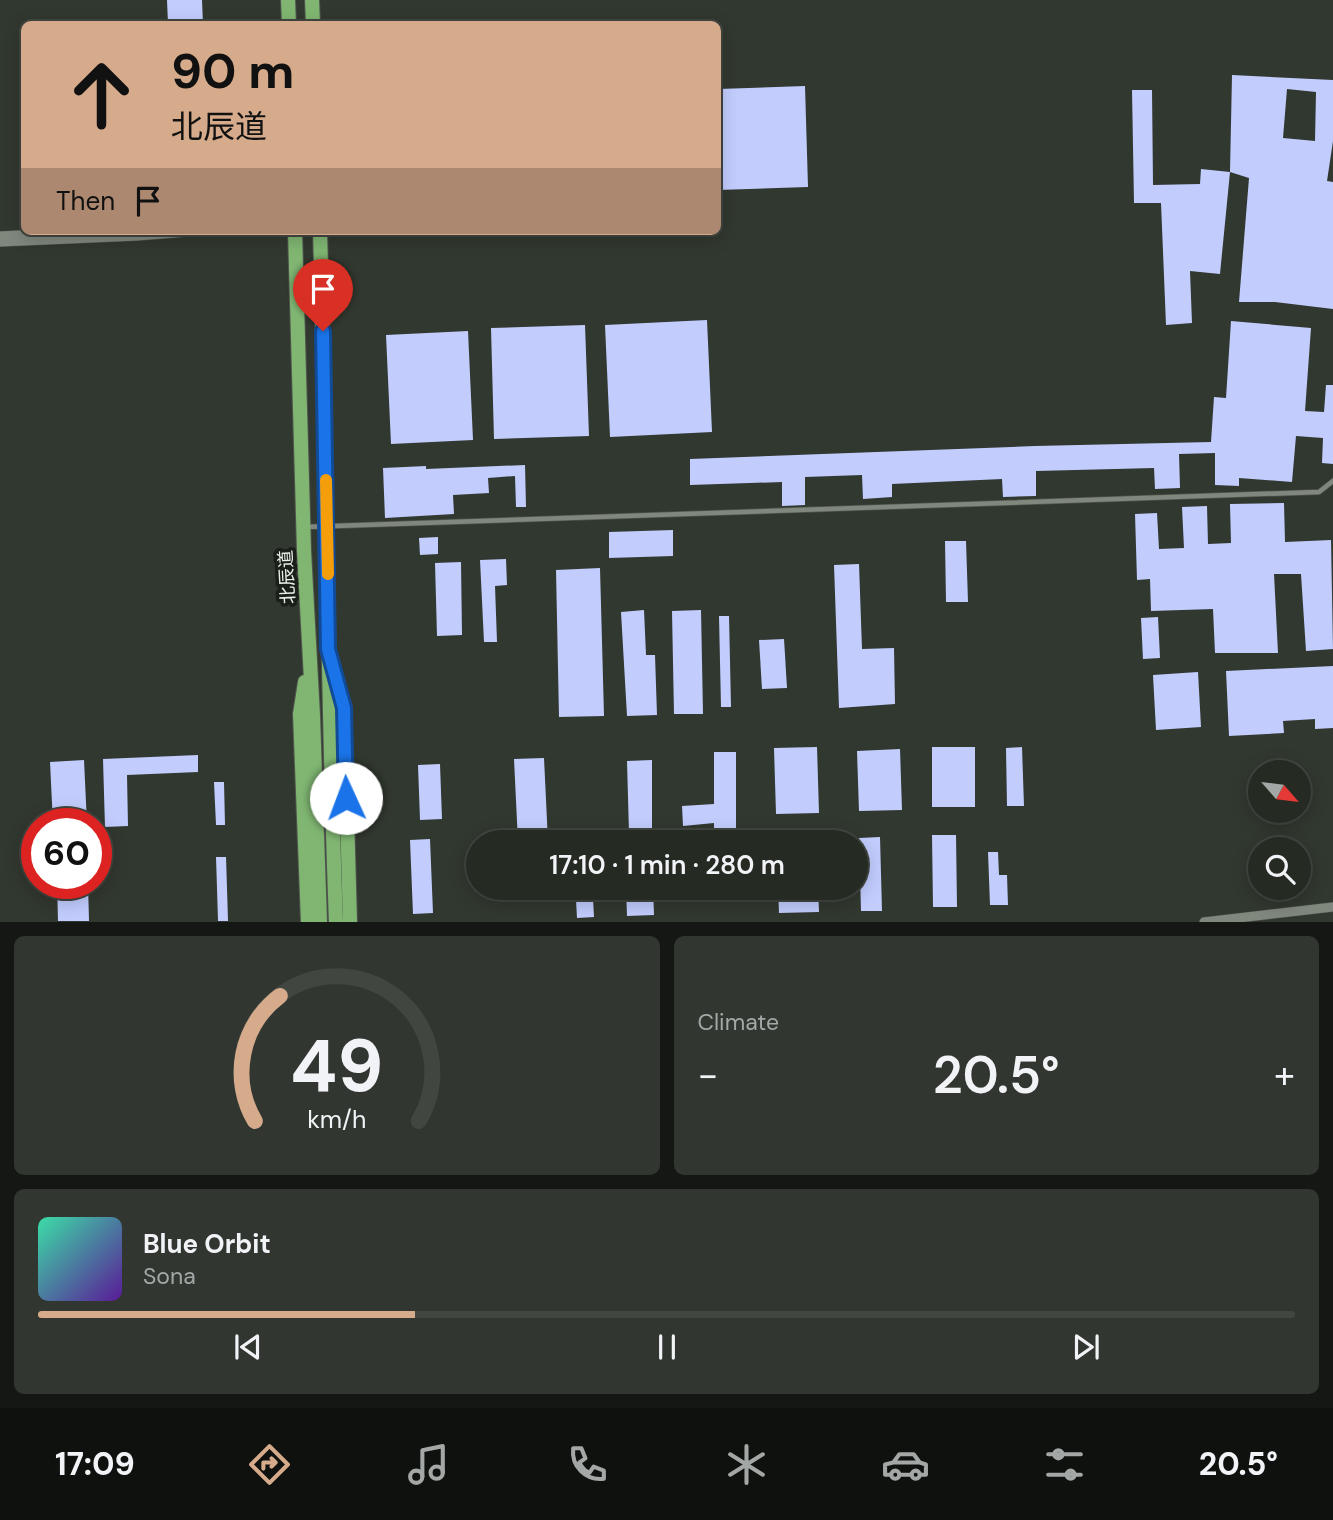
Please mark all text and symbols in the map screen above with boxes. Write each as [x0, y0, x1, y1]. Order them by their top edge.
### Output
text: 90 m [171, 39, 294, 103]
icon: ahead [56, 49, 147, 140]
text: 北辰道 [171, 106, 267, 148]
icon: arrive [129, 182, 167, 220]
text: Then [56, 184, 115, 218]
pin [293, 259, 353, 331]
icon: arrive [304, 270, 342, 308]
street label: 北辰道 [274, 549, 300, 605]
north arrow [1248, 760, 1311, 822]
map controls [1248, 760, 1311, 900]
position arrow [309, 761, 383, 835]
speed limit sign: 60 [21, 808, 112, 899]
button: search [1248, 837, 1311, 900]
text: 17:10 · 1 min · 280 m [549, 848, 785, 882]
text: Climate [698, 1007, 779, 1037]
text: 49 [290, 1020, 384, 1115]
text: 20.5° [933, 1041, 1060, 1109]
text: − [698, 1050, 718, 1100]
text: + [1274, 1050, 1295, 1100]
text: km/h [307, 1103, 366, 1136]
text: Blue Orbit [143, 1227, 271, 1261]
text: Sona [143, 1261, 196, 1291]
icon: previous [229, 1328, 267, 1366]
icon: pause [648, 1328, 686, 1366]
icon: next [1067, 1328, 1105, 1366]
icon: directions [245, 1440, 294, 1489]
icon: music [404, 1440, 453, 1489]
icon: phone [563, 1440, 612, 1489]
icon: climate [722, 1440, 771, 1489]
icon: car [881, 1440, 930, 1489]
icon: filters [1040, 1440, 1089, 1489]
text: 17:09 [55, 1443, 135, 1485]
text: 20.5° [1199, 1443, 1278, 1485]

